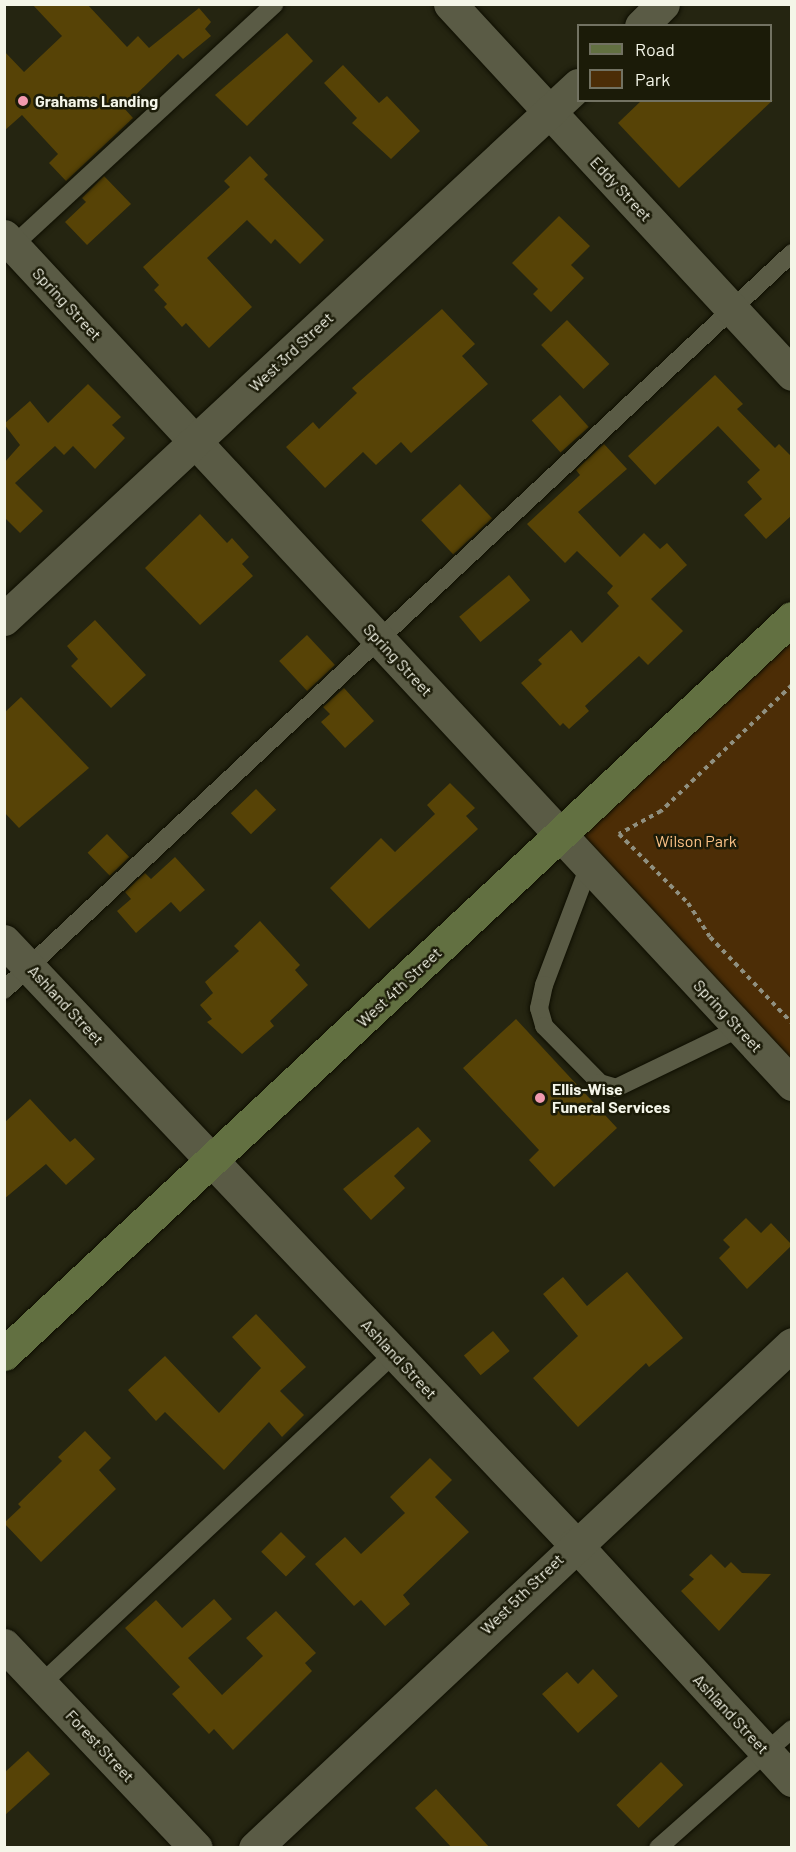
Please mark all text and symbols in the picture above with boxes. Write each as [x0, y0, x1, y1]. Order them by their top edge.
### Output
legend [577, 24, 772, 102]
text: Road [635, 38, 675, 60]
text: Park [635, 68, 670, 90]
place label: Grahams Landing [35, 91, 158, 111]
marker: Grahams Landing [16, 94, 30, 108]
street label: Eddy Street [586, 153, 656, 225]
street label: Spring Street [29, 264, 105, 344]
street label: West 3rd Street [245, 308, 337, 396]
street label: Spring Street [360, 620, 436, 700]
park label: Wilson Park [655, 831, 737, 851]
street label: West 4th Street [353, 943, 445, 1031]
street label: Ashland Street [24, 961, 108, 1049]
street label: Spring Street [690, 976, 766, 1056]
place label: Ellis-Wise Funeral Services [552, 1079, 670, 1117]
marker: Ellis-Wise Funeral Services [533, 1091, 547, 1105]
street label: Ashland Street [357, 1315, 441, 1403]
street label: West 5th Street [477, 1550, 567, 1638]
street label: Ashland Street [689, 1670, 773, 1758]
street label: Forest Street [62, 1706, 138, 1786]

